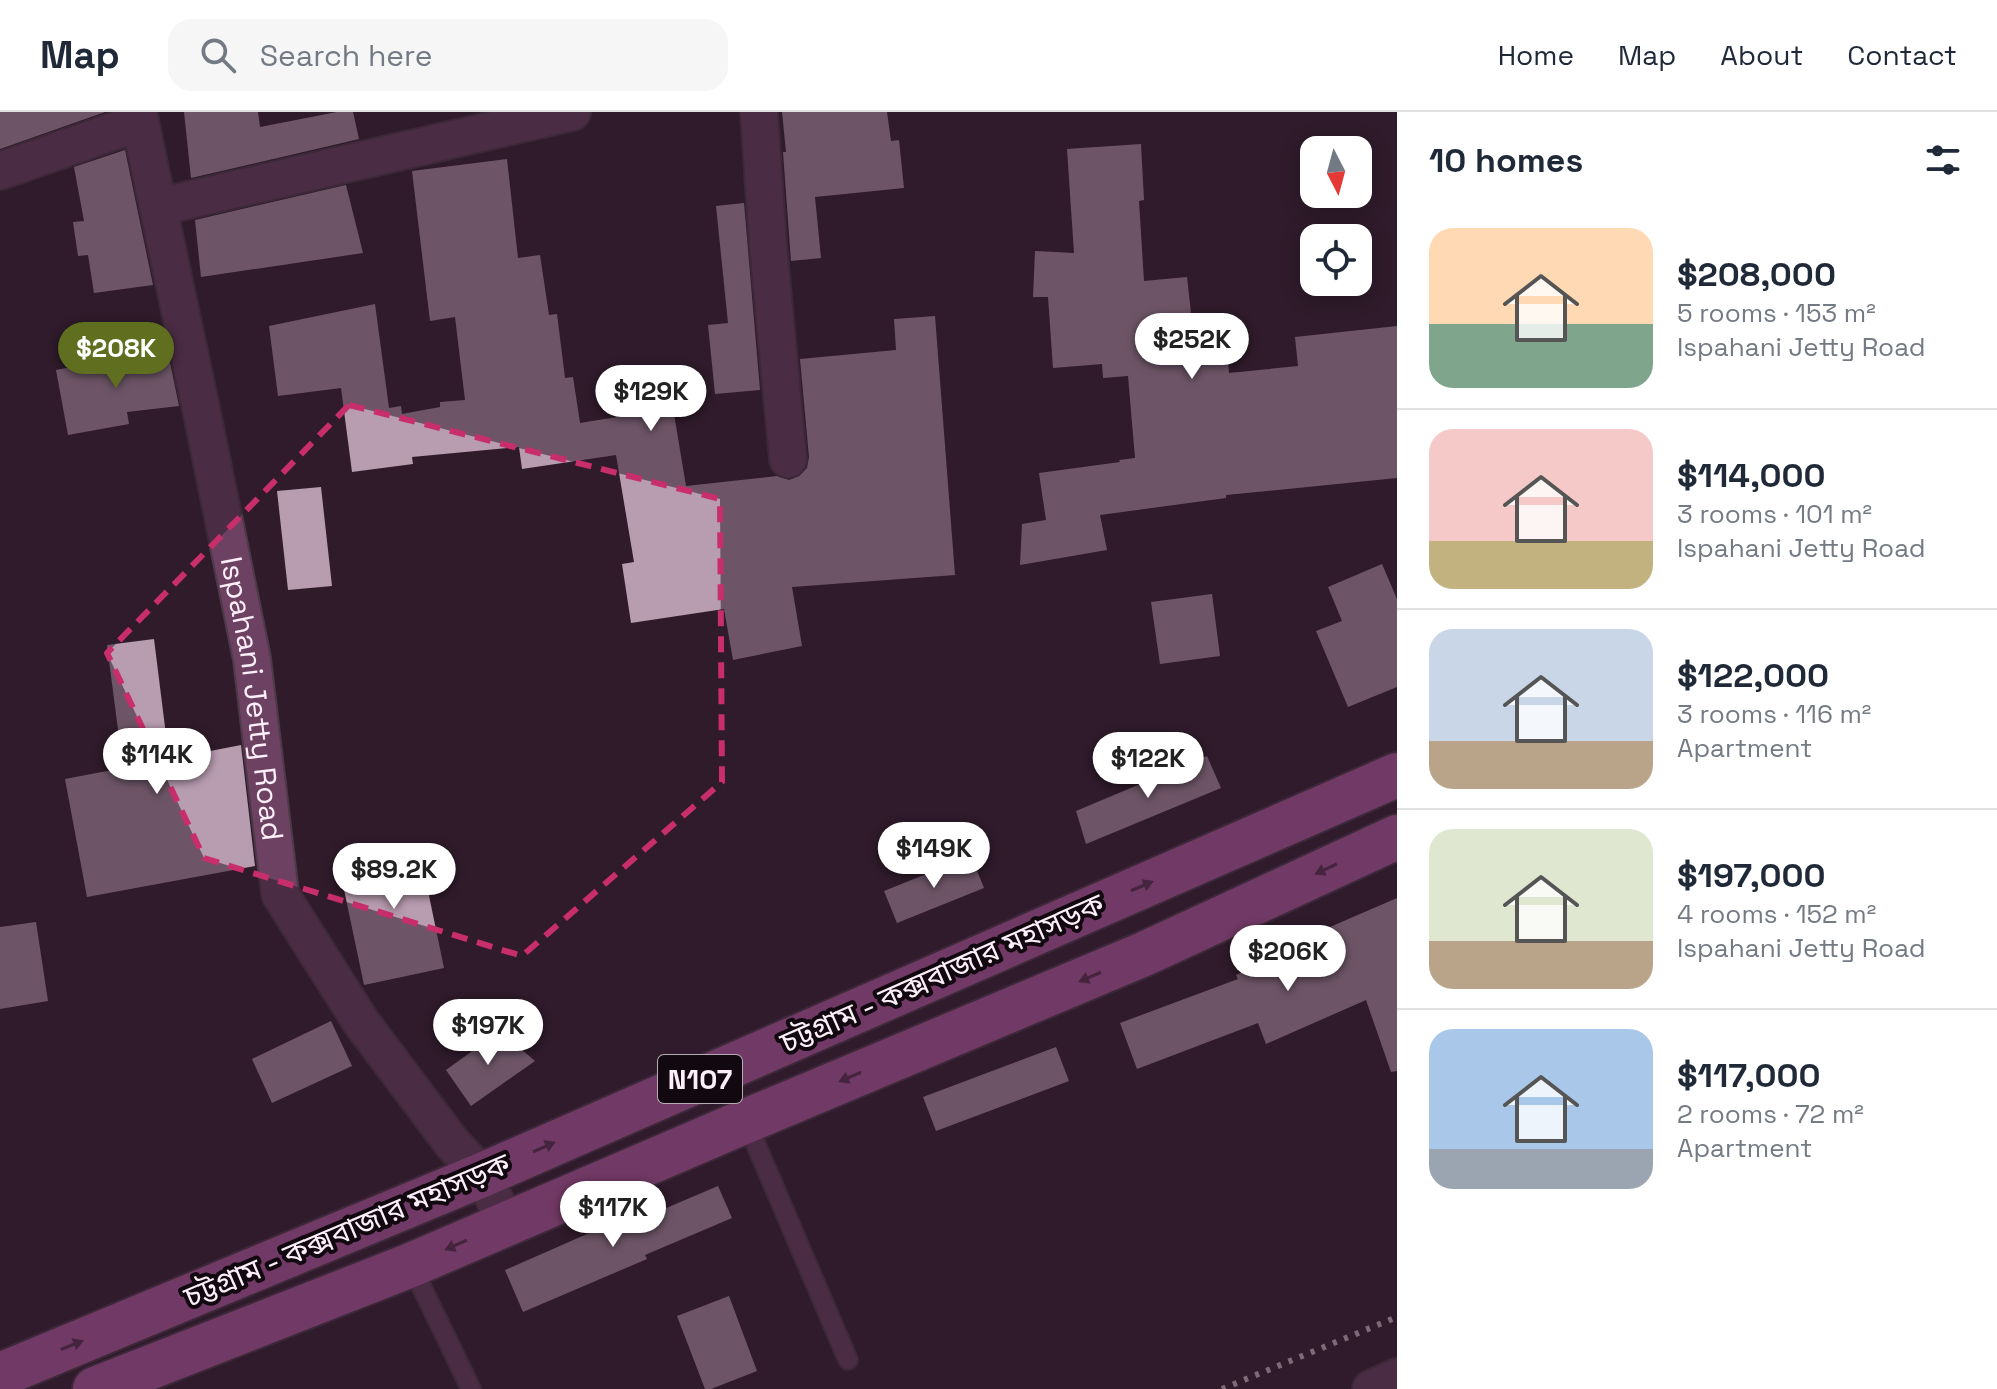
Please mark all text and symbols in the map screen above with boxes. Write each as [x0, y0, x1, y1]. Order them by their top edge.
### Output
search box [168, 19, 728, 91]
text: Map [40, 31, 120, 79]
icon: search [196, 33, 240, 77]
text: Search here [260, 36, 433, 75]
text: Home [1498, 37, 1574, 73]
text: Map [1618, 37, 1676, 73]
text: About [1720, 37, 1803, 73]
text: Contact [1847, 37, 1957, 73]
north arrow [1300, 136, 1372, 208]
map controls [1300, 136, 1372, 296]
icon: filters [1921, 138, 1965, 182]
text: 10 homes [1429, 139, 1583, 182]
button: locate [1300, 224, 1372, 296]
text: $208,000 [1677, 253, 1836, 296]
icon: home [1493, 260, 1589, 356]
text: 5 rooms · 153 m² [1677, 296, 1876, 330]
pin: $252K [1136, 313, 1248, 381]
pin: $208K [60, 322, 172, 390]
text: $252K [1153, 322, 1231, 356]
text: Ispahani Jetty Road [1677, 330, 1926, 364]
text: $208K [76, 331, 156, 365]
pin: $129K [595, 365, 707, 433]
text: $129K [613, 374, 689, 408]
text: $114,000 [1677, 454, 1826, 497]
icon: home [1493, 461, 1589, 557]
text: 3 rooms · 101 m² [1677, 497, 1872, 531]
text: Ispahani Jetty Road [1677, 531, 1926, 565]
street label: Ispahani Jetty Road [212, 553, 293, 843]
text: $122,000 [1677, 654, 1829, 697]
icon: home [1493, 661, 1589, 757]
text: 3 rooms · 116 m² [1677, 697, 1871, 731]
pin: $114K [101, 728, 213, 796]
text: Apartment [1677, 731, 1812, 765]
pin: $122K [1092, 732, 1204, 800]
text: $114K [121, 737, 193, 771]
text: $122K [1111, 741, 1185, 775]
pin: $149K [878, 822, 990, 890]
text: $149K [896, 831, 972, 865]
pin: $89.2K [329, 843, 459, 911]
text: $89.2K [351, 852, 437, 886]
text: $197,000 [1677, 854, 1826, 897]
icon: home [1493, 861, 1589, 957]
one-way arrow [1315, 863, 1338, 876]
one-way arrow [1130, 880, 1154, 893]
street label: চট্টগ্রাম - কক্সবাজার মহাসড়ক [773, 884, 1111, 1062]
text: 4 rooms · 152 m² [1677, 897, 1876, 931]
pin: $206K [1232, 925, 1344, 993]
text: Ispahani Jetty Road [1677, 931, 1926, 965]
text: $206K [1248, 934, 1328, 968]
one-way arrow [1077, 971, 1101, 984]
pin: $197K [432, 999, 544, 1067]
text: $197K [451, 1008, 525, 1042]
text: $117,000 [1677, 1054, 1821, 1097]
road number: N107 [658, 1055, 742, 1103]
icon: home [1493, 1061, 1589, 1157]
one-way arrow [838, 1071, 862, 1084]
text: 2 rooms · 72 m² [1677, 1097, 1864, 1131]
text: Apartment [1677, 1131, 1812, 1165]
one-way arrow [533, 1141, 556, 1154]
street label: চট্টগ্রাম - কক্সবাজার মহাসড়ক [177, 1143, 517, 1317]
pin: $117K [557, 1181, 669, 1249]
text: $117K [578, 1190, 648, 1224]
one-way arrow [444, 1238, 468, 1252]
one-way arrow [60, 1338, 84, 1351]

